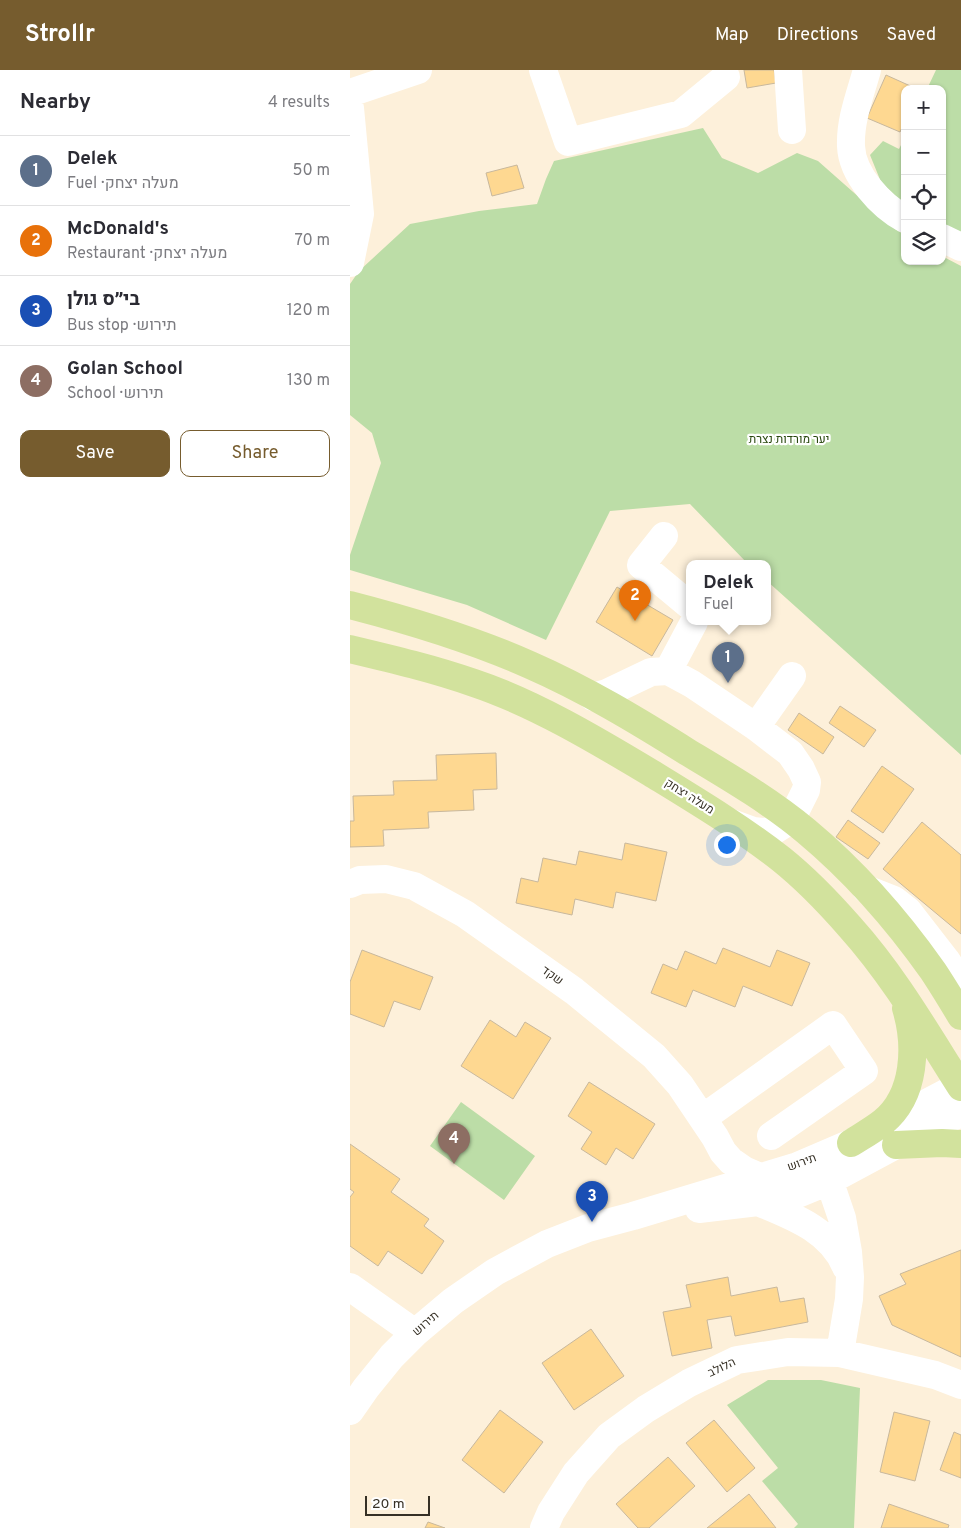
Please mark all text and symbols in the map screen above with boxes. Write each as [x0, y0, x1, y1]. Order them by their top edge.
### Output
text: Strollr [25, 20, 95, 50]
text: Map [715, 24, 749, 47]
text: Directions [777, 24, 859, 47]
text: Saved [887, 24, 936, 47]
map controls [901, 85, 946, 265]
button: + [901, 85, 946, 130]
text: Nearby [20, 89, 91, 116]
text: 4 results [268, 93, 330, 113]
button: − [901, 130, 946, 175]
text: Delek [67, 147, 118, 171]
text: 1 [33, 161, 39, 181]
text: 50 m [293, 161, 330, 181]
text: Fuel · מעלה יצחק [67, 174, 179, 194]
button: locate [901, 175, 946, 220]
text: McDonald's [67, 217, 169, 241]
button: layers [901, 220, 946, 265]
text: 2 [31, 231, 41, 251]
text: 70 m [295, 231, 330, 251]
text: Restaurant · מעלה יצחק [67, 244, 227, 264]
text: בי״ס גולן [67, 288, 140, 312]
text: 3 [31, 301, 41, 321]
text: 120 m [287, 301, 330, 321]
text: Bus stop · תירוש [67, 316, 177, 336]
text: Golan School [67, 357, 183, 381]
text: 4 [31, 371, 41, 391]
text: 130 m [287, 371, 330, 391]
text: School · תירוש [67, 384, 163, 404]
button: Save [20, 430, 170, 477]
button: Share [180, 430, 330, 477]
park label: יער מורדות נצרת [749, 432, 829, 448]
popup [686, 560, 771, 625]
text: Delek [703, 571, 754, 595]
pin: 2 [619, 580, 651, 621]
text: Fuel [703, 595, 733, 615]
pin: 1 [712, 642, 744, 683]
street label: מעלה יצחק [661, 776, 717, 818]
your location [714, 832, 740, 858]
street label: שקד [538, 963, 566, 989]
pin: 4 [438, 1123, 470, 1164]
street label: תירוש [785, 1150, 819, 1176]
pin: 3 [576, 1181, 608, 1222]
street label: תירוש [409, 1308, 443, 1340]
street label: הלולב [705, 1355, 739, 1381]
scale bar [365, 1493, 430, 1516]
text: 20 m [372, 1496, 405, 1513]

